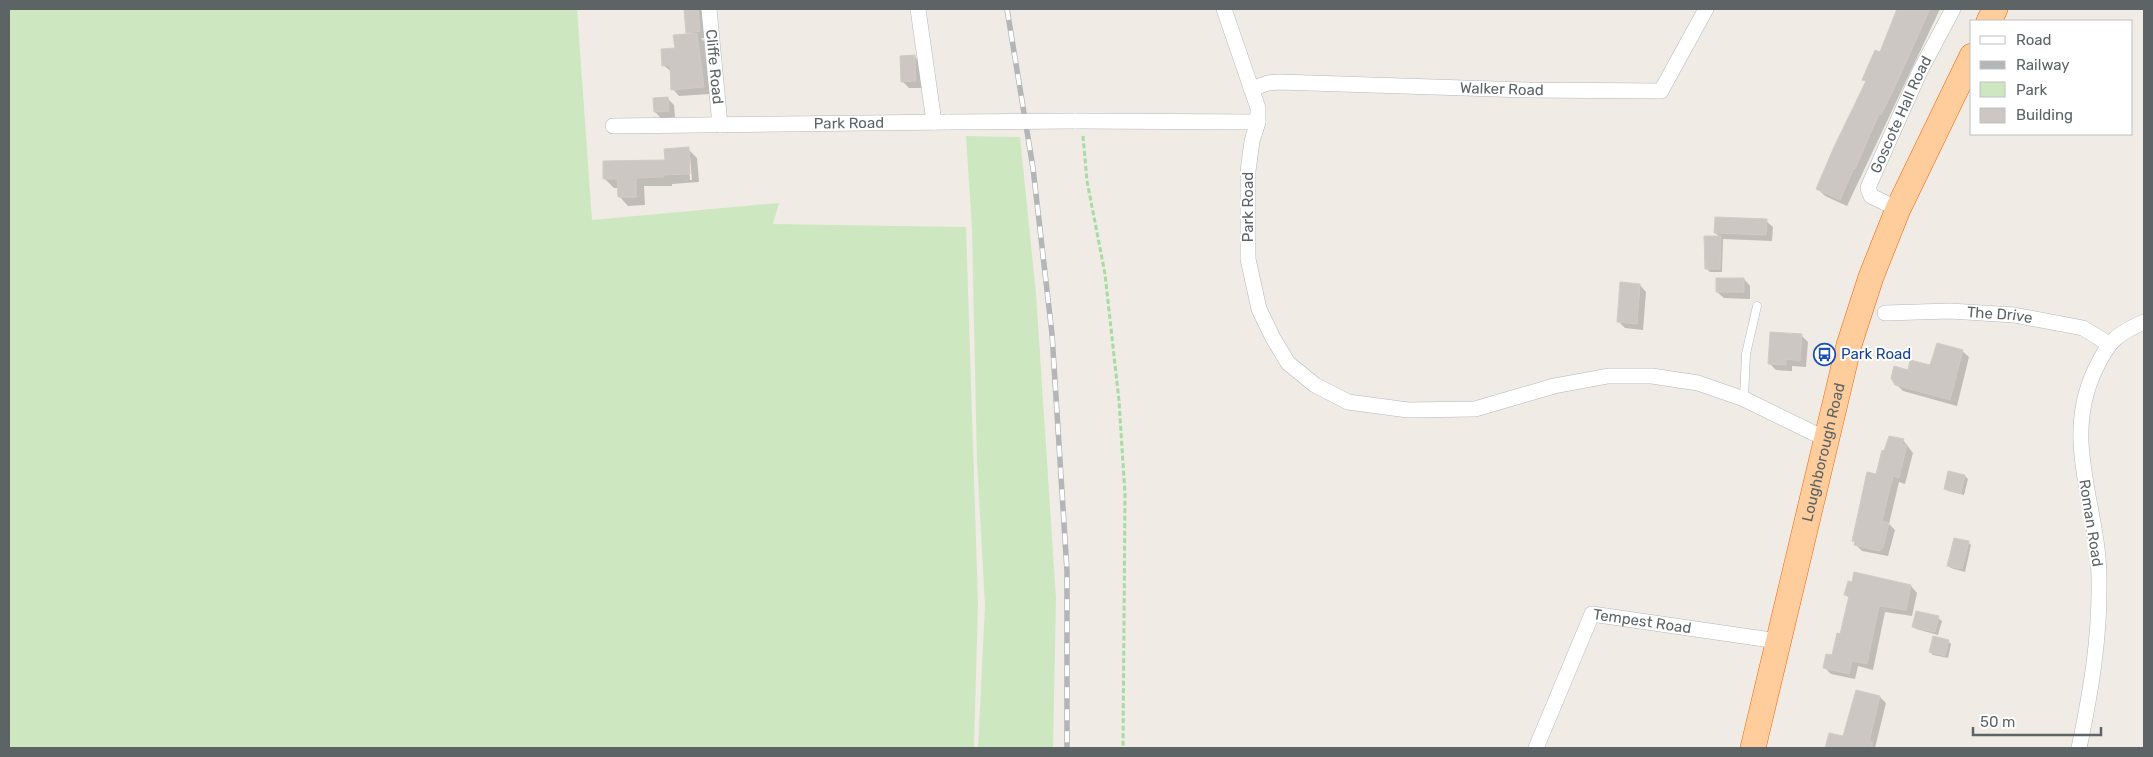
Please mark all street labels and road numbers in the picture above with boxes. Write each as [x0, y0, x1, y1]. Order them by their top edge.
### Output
street label: Cliffe Road [702, 28, 727, 105]
street label: Goscote Hall Road [1867, 53, 1935, 176]
street label: Walker Road [1460, 79, 1544, 99]
street label: Park Road [814, 114, 884, 133]
street label: Park Road [1239, 172, 1257, 242]
street label: The Drive [1966, 303, 2034, 327]
street label: Loughborough Road [1798, 381, 1849, 524]
street label: Roman Road [2075, 478, 2107, 568]
street label: Tempest Road [1592, 605, 1693, 637]

